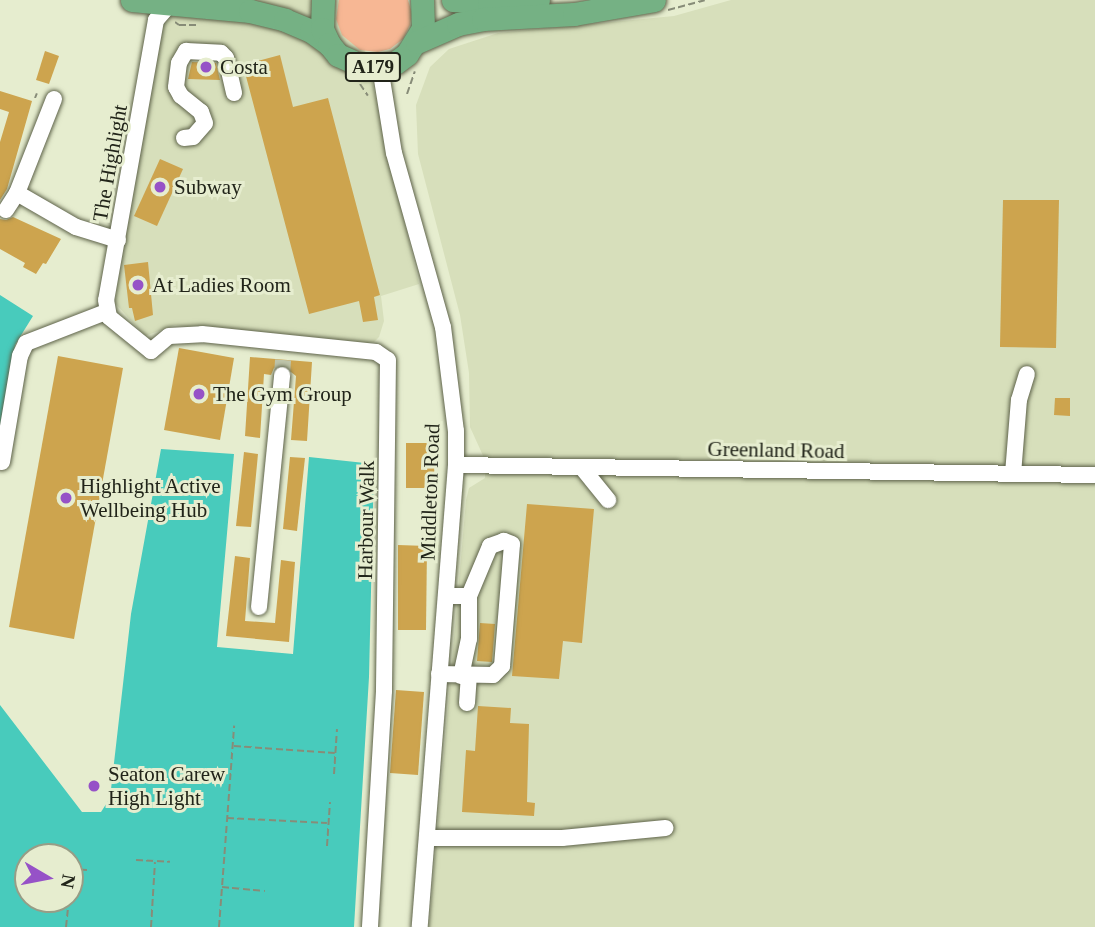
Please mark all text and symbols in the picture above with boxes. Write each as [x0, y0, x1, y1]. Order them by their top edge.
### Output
road number: A179 [343, 52, 403, 82]
place label: Costa [220, 54, 268, 80]
marker: Costa [198, 59, 214, 75]
street label: The Highlight [87, 103, 133, 223]
place label: Subway [174, 174, 242, 200]
marker: Subway [152, 179, 168, 195]
place label: At Ladies Room [152, 272, 291, 298]
marker: At Ladies Room [130, 277, 146, 293]
place label: The Gym Group [213, 381, 352, 407]
marker: The Gym Group [191, 386, 207, 402]
street label: Middleton Road [415, 423, 445, 561]
street label: Greenland Road [707, 436, 845, 464]
street label: Harbour Walk [352, 460, 380, 580]
place label: Highlight Active Wellbeing Hub [80, 473, 222, 523]
marker: Highlight Active Wellbeing Hub [58, 490, 74, 506]
place label: Seaton Carew High Light [108, 761, 225, 811]
marker: Seaton Carew High Light [86, 778, 102, 794]
north arrow [14, 843, 84, 913]
text: N [57, 873, 80, 890]

